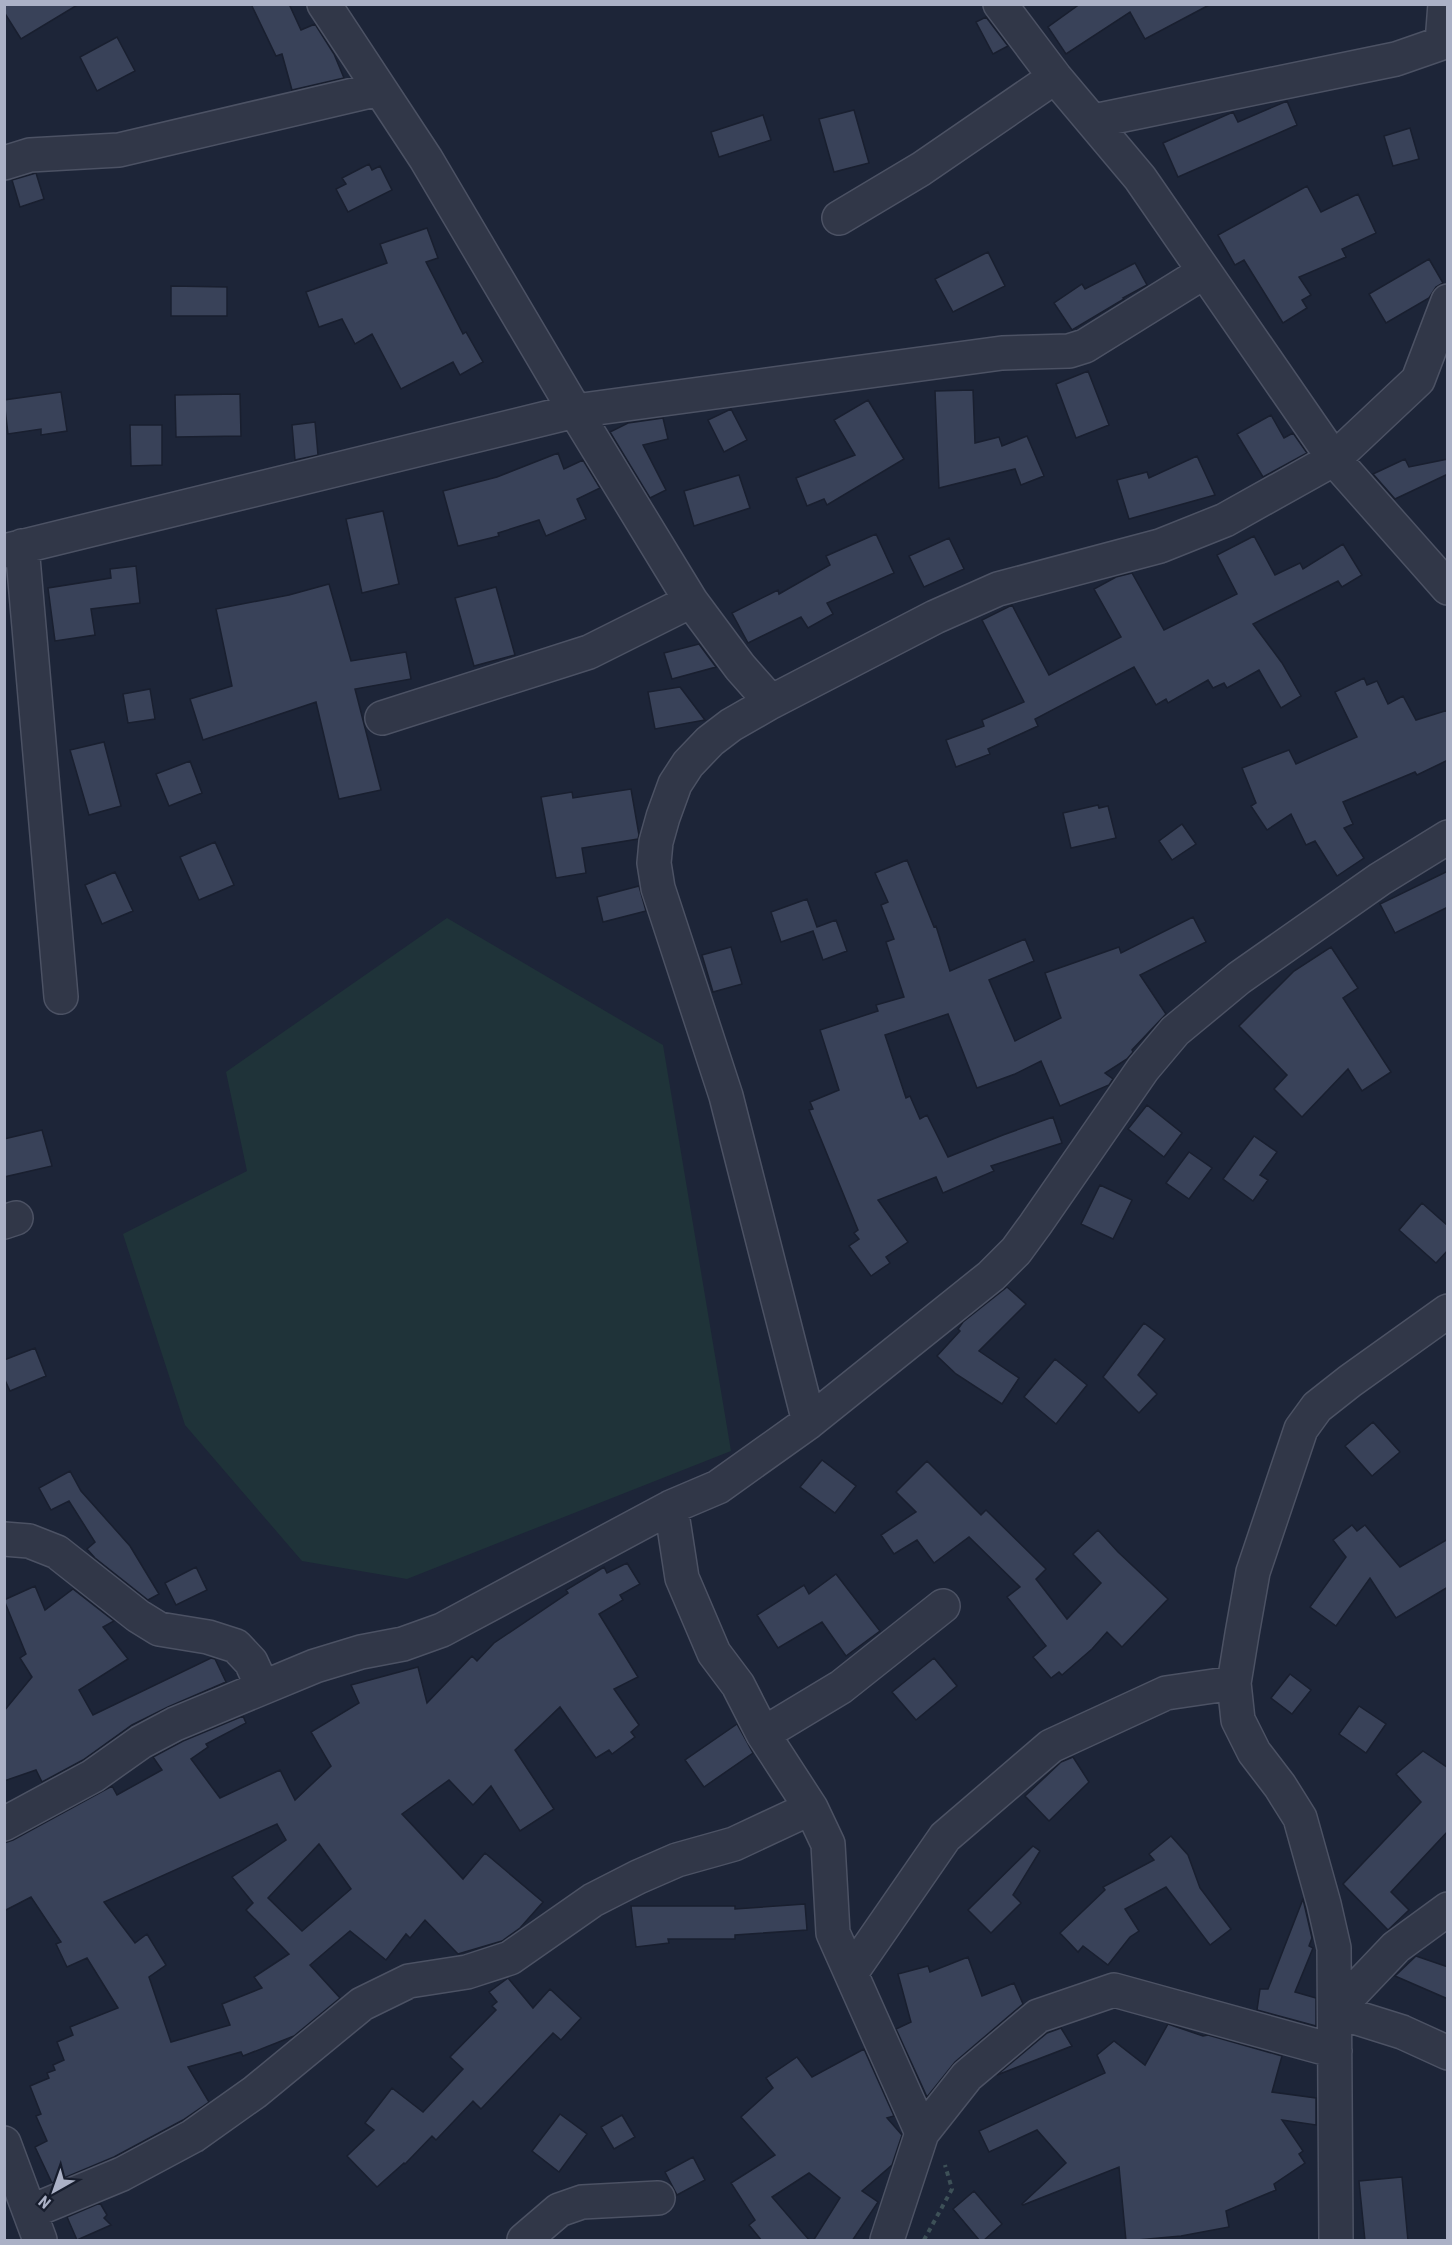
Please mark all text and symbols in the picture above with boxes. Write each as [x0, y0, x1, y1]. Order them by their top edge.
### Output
north arrow [24, 2161, 84, 2221]
text: N [35, 2192, 55, 2213]

